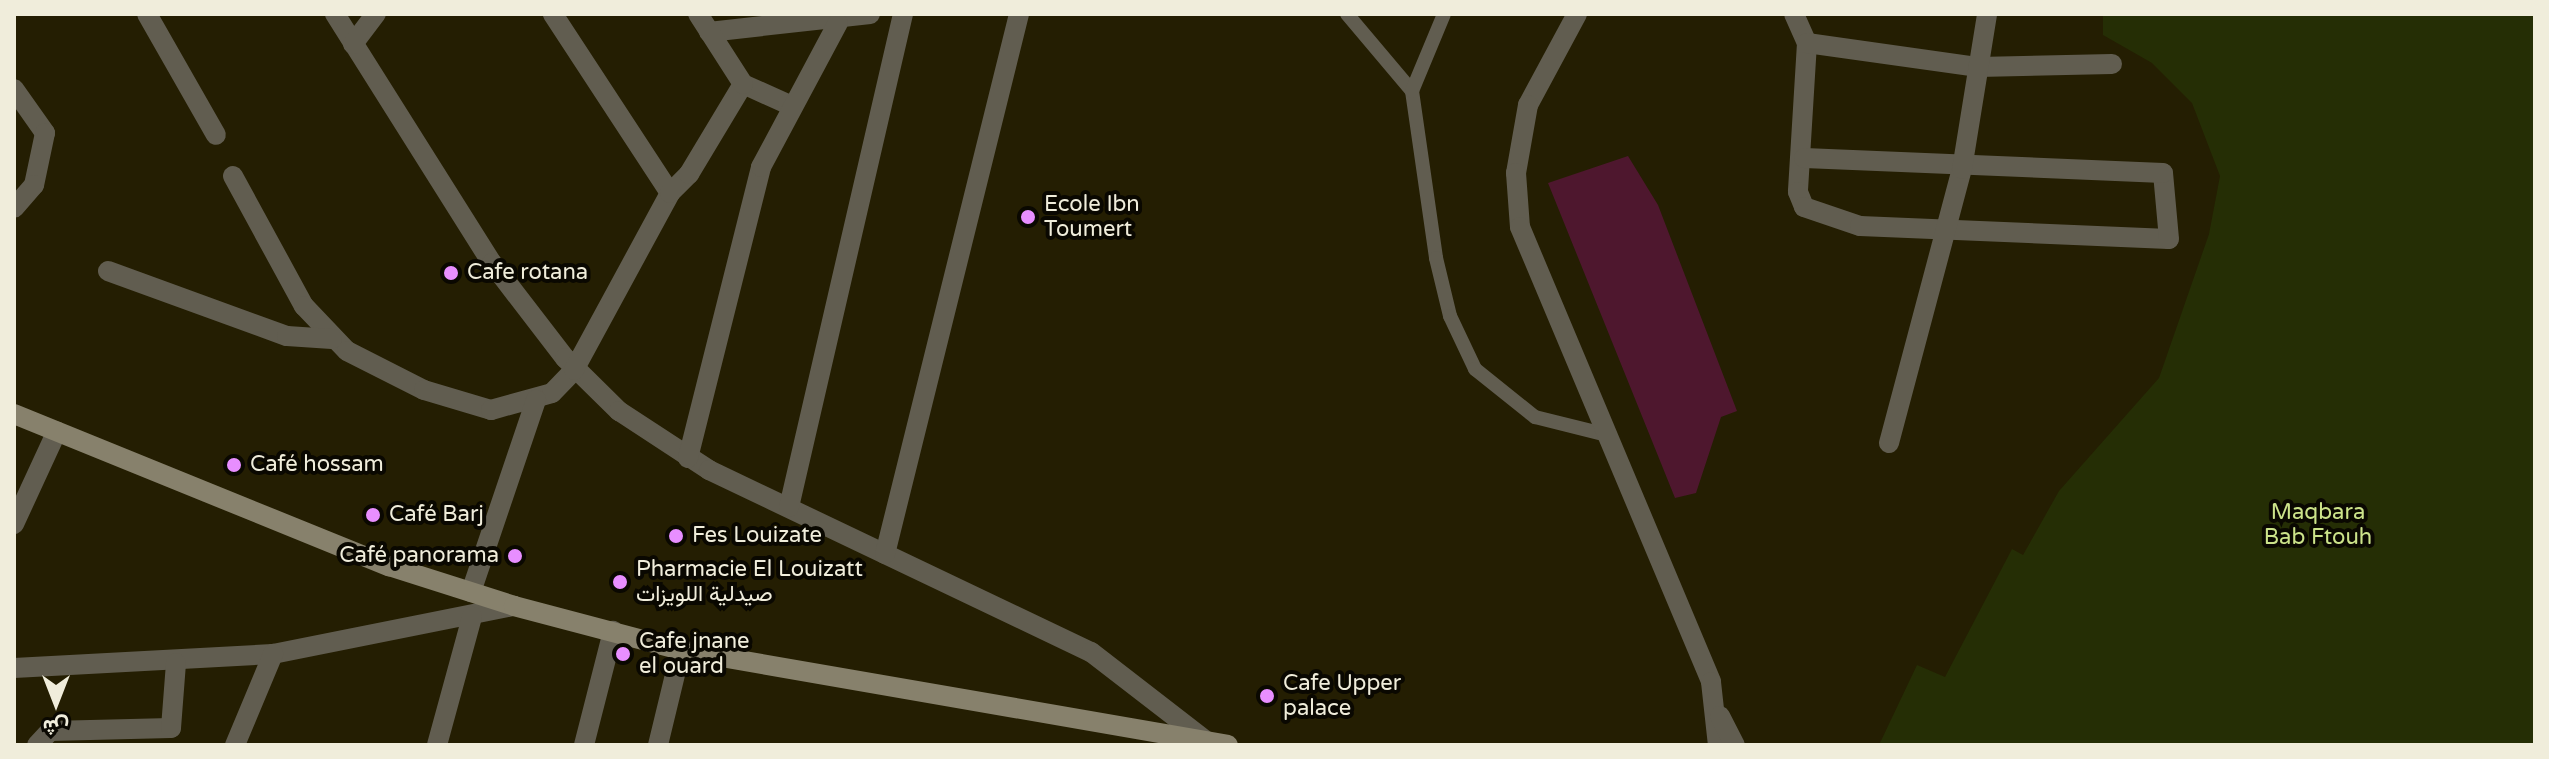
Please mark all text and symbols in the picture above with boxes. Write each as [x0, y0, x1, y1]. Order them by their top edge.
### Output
place label: Ecole Ibn Toumert [1044, 191, 1140, 242]
marker: Ecole Ibn Toumert [1019, 208, 1037, 226]
place label: Cafe rotana [467, 260, 588, 286]
marker: Cafe rotana [442, 264, 460, 282]
place label: Café hossam [250, 452, 384, 478]
marker: Café hossam [225, 456, 243, 474]
park label: Maqbara Bab Ftouh [2264, 499, 2372, 550]
place label: Café Barj [389, 502, 484, 528]
marker: Café Barj [364, 506, 382, 524]
place label: Fes Louizate [692, 523, 822, 549]
marker: Fes Louizate [667, 527, 685, 545]
place label: Café panorama [339, 543, 499, 569]
marker: Café panorama [506, 547, 524, 565]
place label: Pharmacie El Louizatt صيدلية اللويزات [636, 556, 863, 608]
marker: Pharmacie El Louizatt صيدلية اللويزات [611, 573, 629, 591]
place label: Cafe jnane el ouard [639, 628, 750, 680]
marker: Cafe jnane el ouard [614, 645, 632, 663]
north arrow [16, 663, 96, 743]
place label: Cafe Upper palace [1283, 670, 1401, 722]
marker: Cafe Upper palace [1258, 687, 1276, 705]
text: ش [43, 714, 69, 740]

